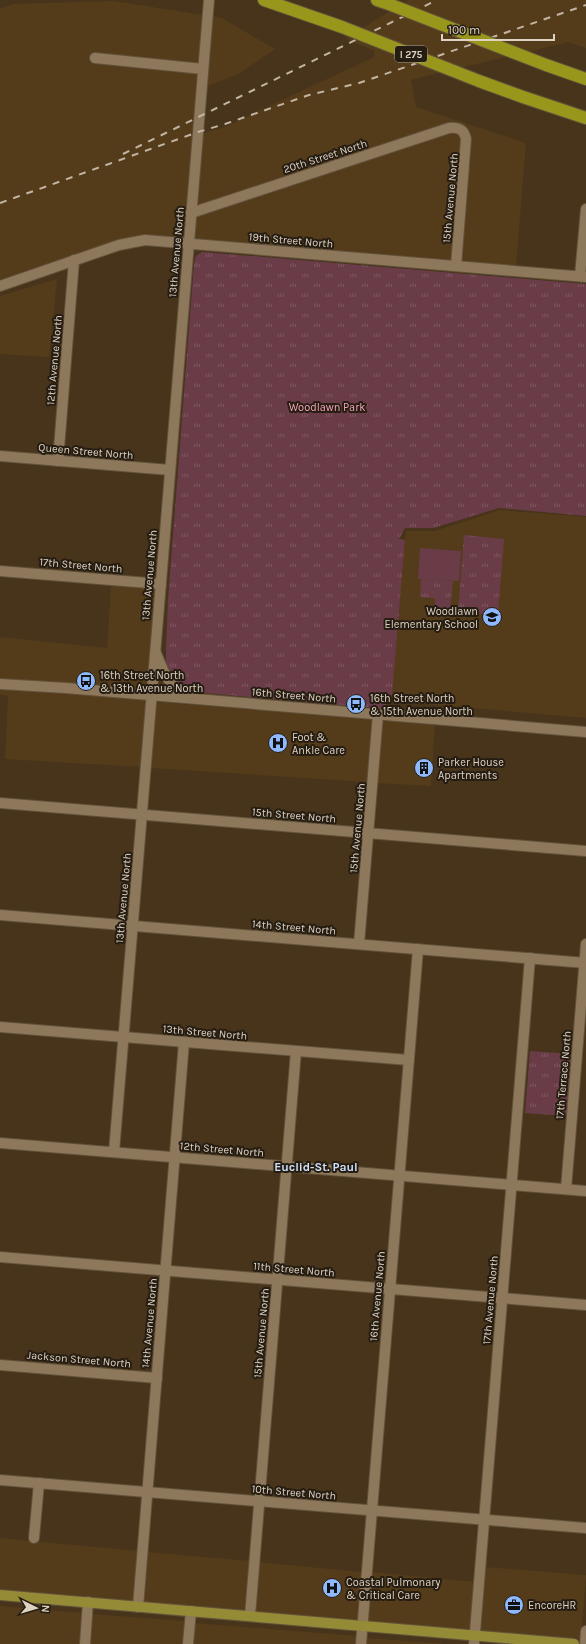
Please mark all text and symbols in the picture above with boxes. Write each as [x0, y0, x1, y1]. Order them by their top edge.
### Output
scale bar [442, 16, 554, 42]
text: 100 m [448, 23, 480, 37]
road number: I 275 [395, 46, 427, 62]
street label: 20th Street North [282, 137, 369, 176]
street label: 15th Avenue North [440, 152, 461, 244]
street label: 13th Avenue North [166, 206, 187, 298]
street label: 19th Street North [248, 230, 334, 251]
street label: 12th Avenue North [44, 314, 65, 406]
park label: Woodlawn Park [289, 401, 365, 414]
street label: Queen Street North [38, 441, 134, 462]
street label: 13th Avenue North [139, 529, 160, 621]
street label: 17th Street North [39, 555, 123, 576]
place label: Woodlawn Elementary School [385, 605, 478, 631]
school or university icon: Woodlawn Elementary School [481, 606, 503, 628]
place label: 16th Street North & 13th Avenue North [100, 669, 203, 695]
bus stop icon: 16th Street North & 13th Avenue North [75, 670, 97, 692]
street label: 16th Street North [251, 685, 337, 706]
place label: 16th Street North & 15th Avenue North [370, 692, 473, 718]
bus stop icon: 16th Street North & 15th Avenue North [345, 693, 367, 715]
place label: Foot & Ankle Care [292, 731, 345, 757]
hospital icon: Foot & Ankle Care [267, 732, 289, 754]
place label: Parker House Apartments [438, 756, 504, 782]
building icon: Parker House Apartments [413, 757, 435, 779]
street label: 15th Avenue North [347, 782, 368, 874]
street label: 15th Street North [251, 805, 337, 826]
street label: 13th Avenue North [113, 852, 134, 944]
street label: 14th Street North [251, 917, 336, 938]
street label: 13th Street North [162, 1022, 248, 1043]
street label: 17th Terrace North [553, 1030, 574, 1120]
street label: 12th Street North [179, 1139, 265, 1160]
district label: Euclid-St. Paul [274, 1160, 358, 1174]
street label: 16th Avenue North [367, 1250, 388, 1342]
street label: 17th Avenue North [480, 1255, 501, 1345]
street label: 11th Street North [253, 1259, 335, 1280]
street label: 14th Avenue North [139, 1278, 160, 1369]
street label: 15th Avenue North [251, 1287, 272, 1379]
street label: Jackson Street North [26, 1348, 132, 1371]
street label: 10th Street North [251, 1482, 337, 1503]
place label: Coastal Pulmonary & Critical Care [346, 1576, 440, 1602]
hospital icon: Coastal Pulmonary & Critical Care [321, 1577, 343, 1599]
north arrow [16, 1588, 56, 1628]
office icon: EncoreHR [503, 1594, 525, 1616]
place label: EncoreHR [528, 1599, 576, 1612]
text: N [39, 1604, 52, 1613]

